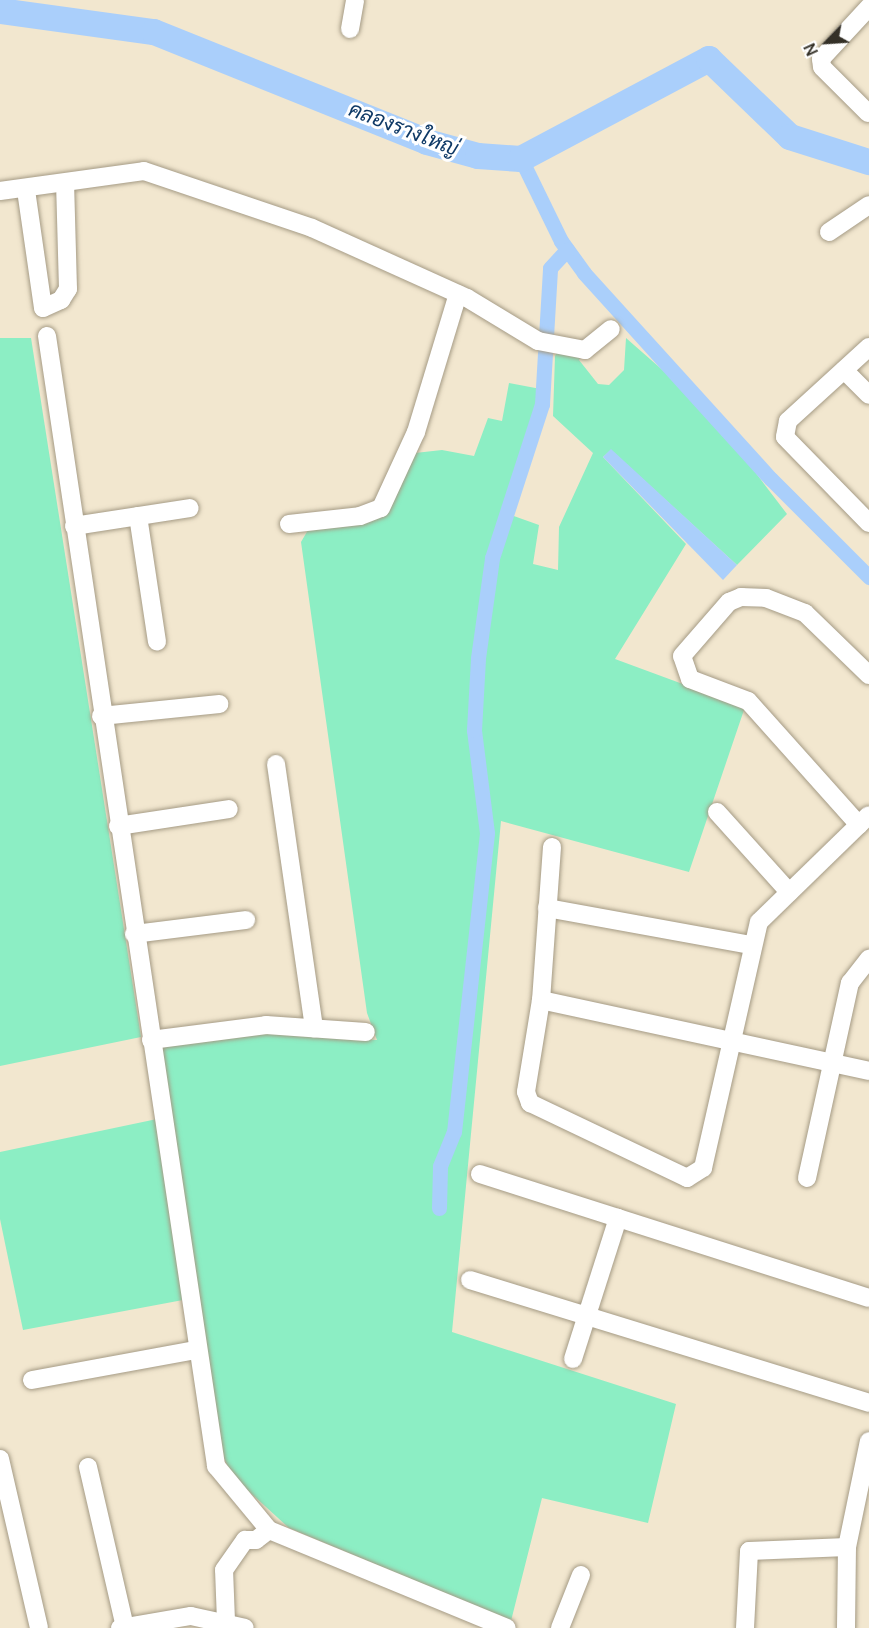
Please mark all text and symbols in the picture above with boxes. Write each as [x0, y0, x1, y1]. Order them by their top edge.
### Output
north arrow [797, 12, 857, 72]
text: N [798, 40, 823, 59]
water label: คลองรางใหญ่ [346, 96, 462, 160]

